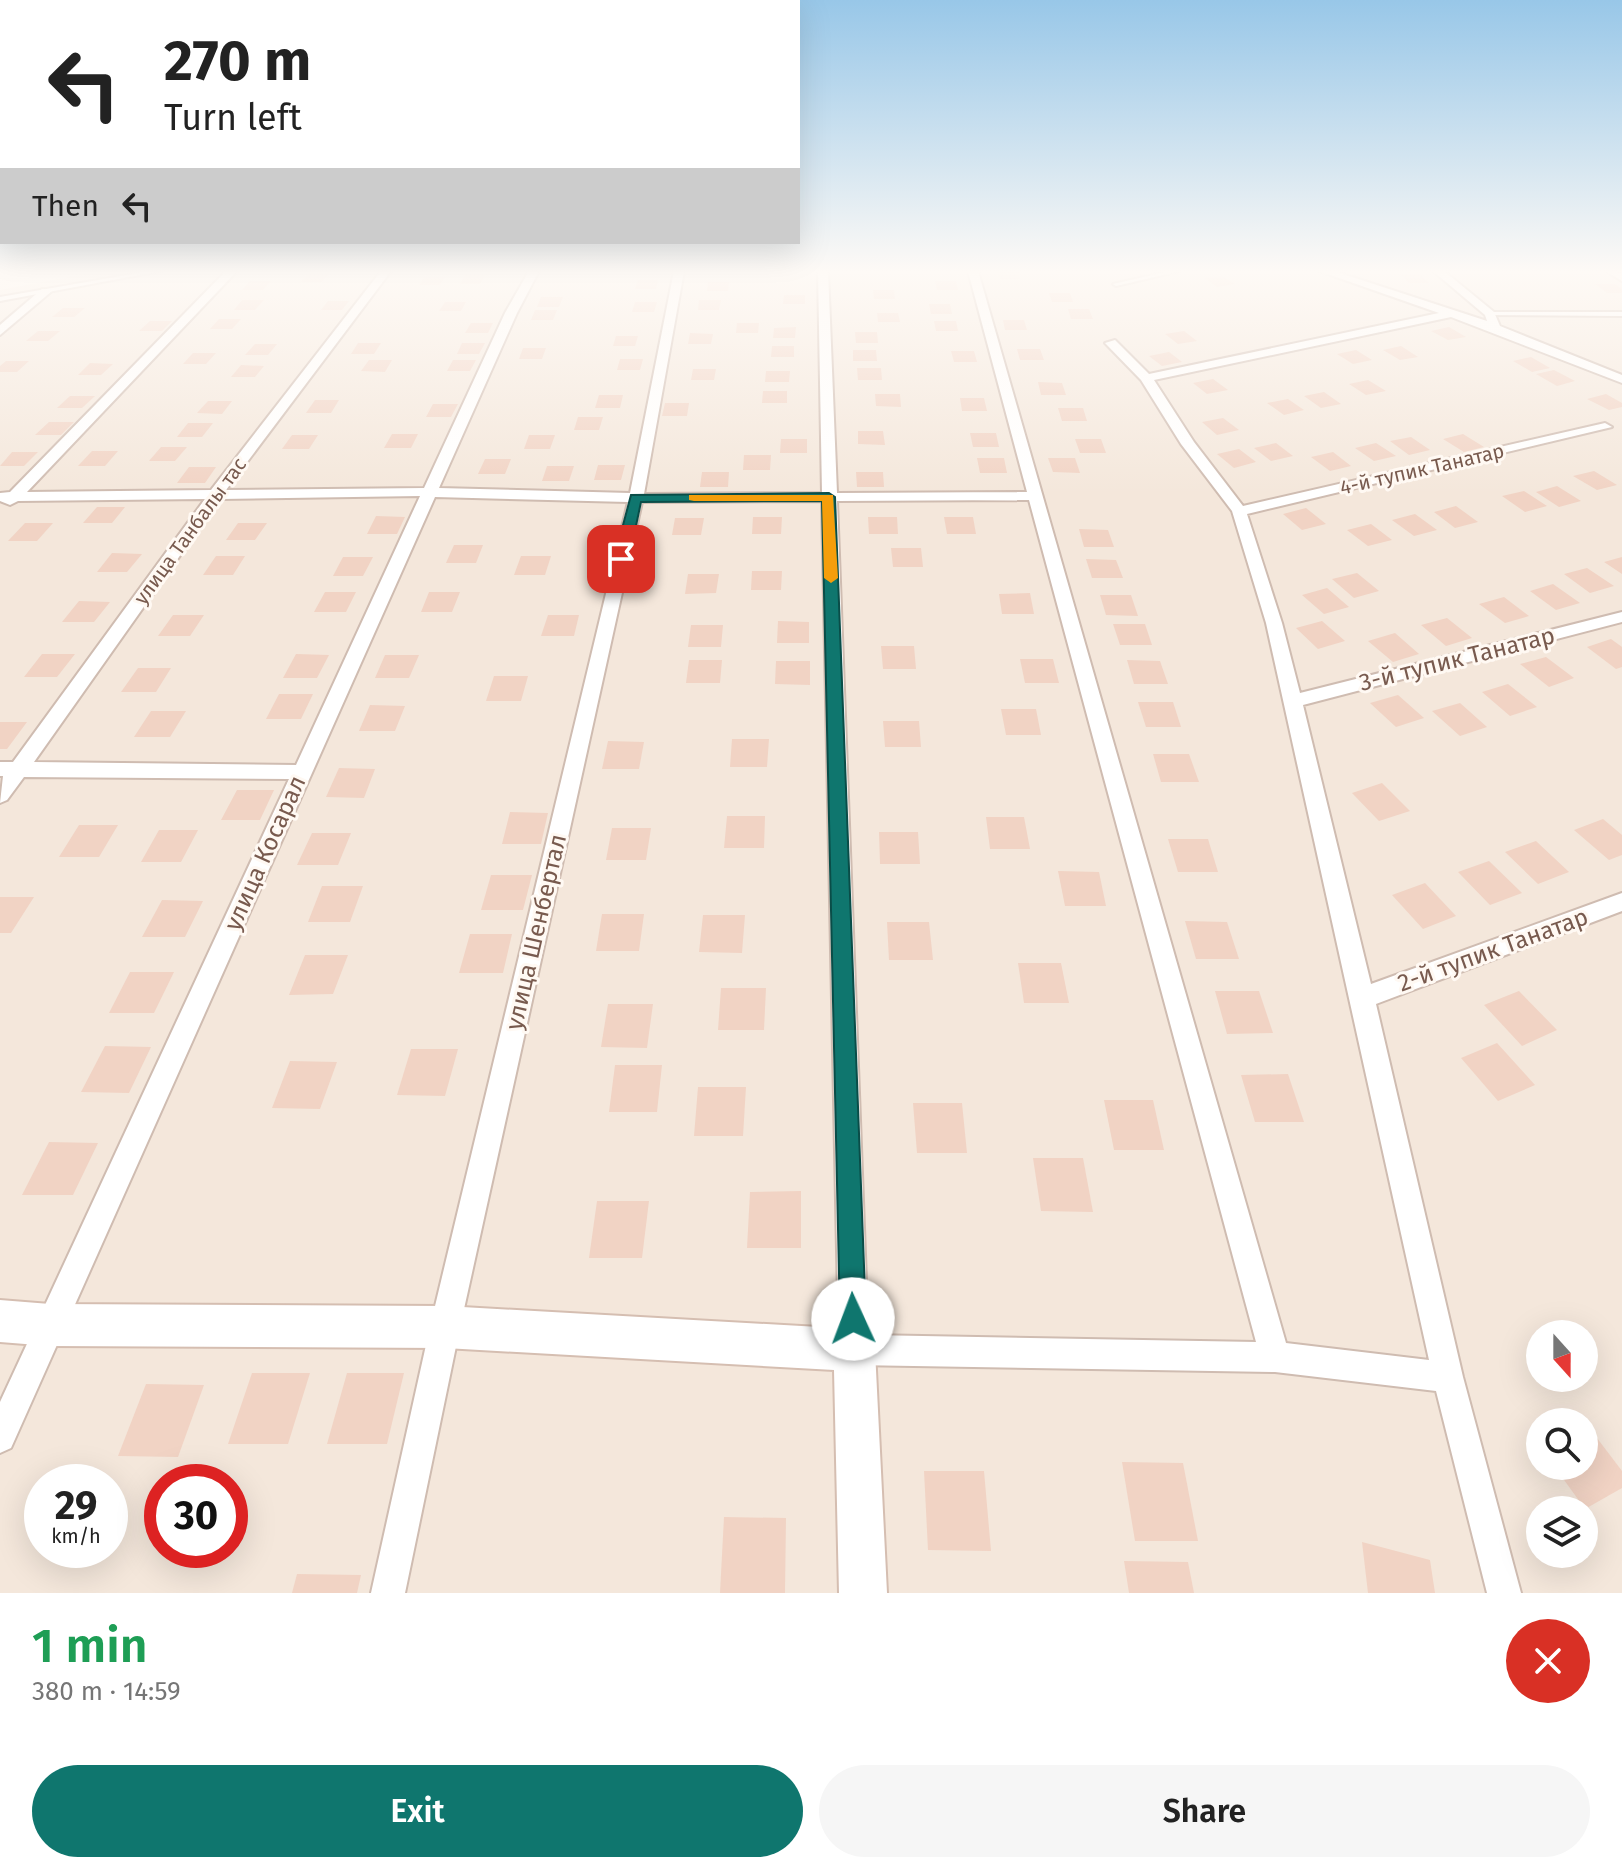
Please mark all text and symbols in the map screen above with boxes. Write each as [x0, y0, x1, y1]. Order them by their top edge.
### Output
text: 270 m [164, 28, 311, 95]
icon: left [32, 32, 136, 136]
text: Turn left [164, 96, 302, 140]
icon: left [115, 184, 159, 228]
text: Then [32, 188, 99, 224]
street label: 4-й тупик Танатар [1338, 438, 1506, 500]
street label: улица Танбалы тас [129, 453, 251, 609]
pin [587, 525, 655, 593]
icon: arrive [599, 537, 643, 581]
street label: 3-й тупик Танатар [1356, 621, 1558, 697]
street label: улица Косарал [218, 771, 312, 935]
street label: улица Шенбертал [500, 831, 572, 1033]
street label: 2-й тупик Танатар [1394, 903, 1592, 997]
position arrow [811, 1277, 895, 1361]
north arrow [1526, 1320, 1598, 1392]
map controls [1526, 1320, 1598, 1568]
button: search [1526, 1408, 1598, 1480]
speed limit sign: 30 [144, 1464, 248, 1568]
text: 29 [55, 1482, 97, 1530]
button: layers [1526, 1496, 1598, 1568]
text: km/h [51, 1524, 101, 1548]
text: 1 min [32, 1617, 148, 1675]
button: close [1506, 1619, 1590, 1703]
text: 380 m · 14:59 [32, 1676, 181, 1707]
button: Exit [32, 1765, 803, 1857]
button: Share [819, 1765, 1590, 1857]

